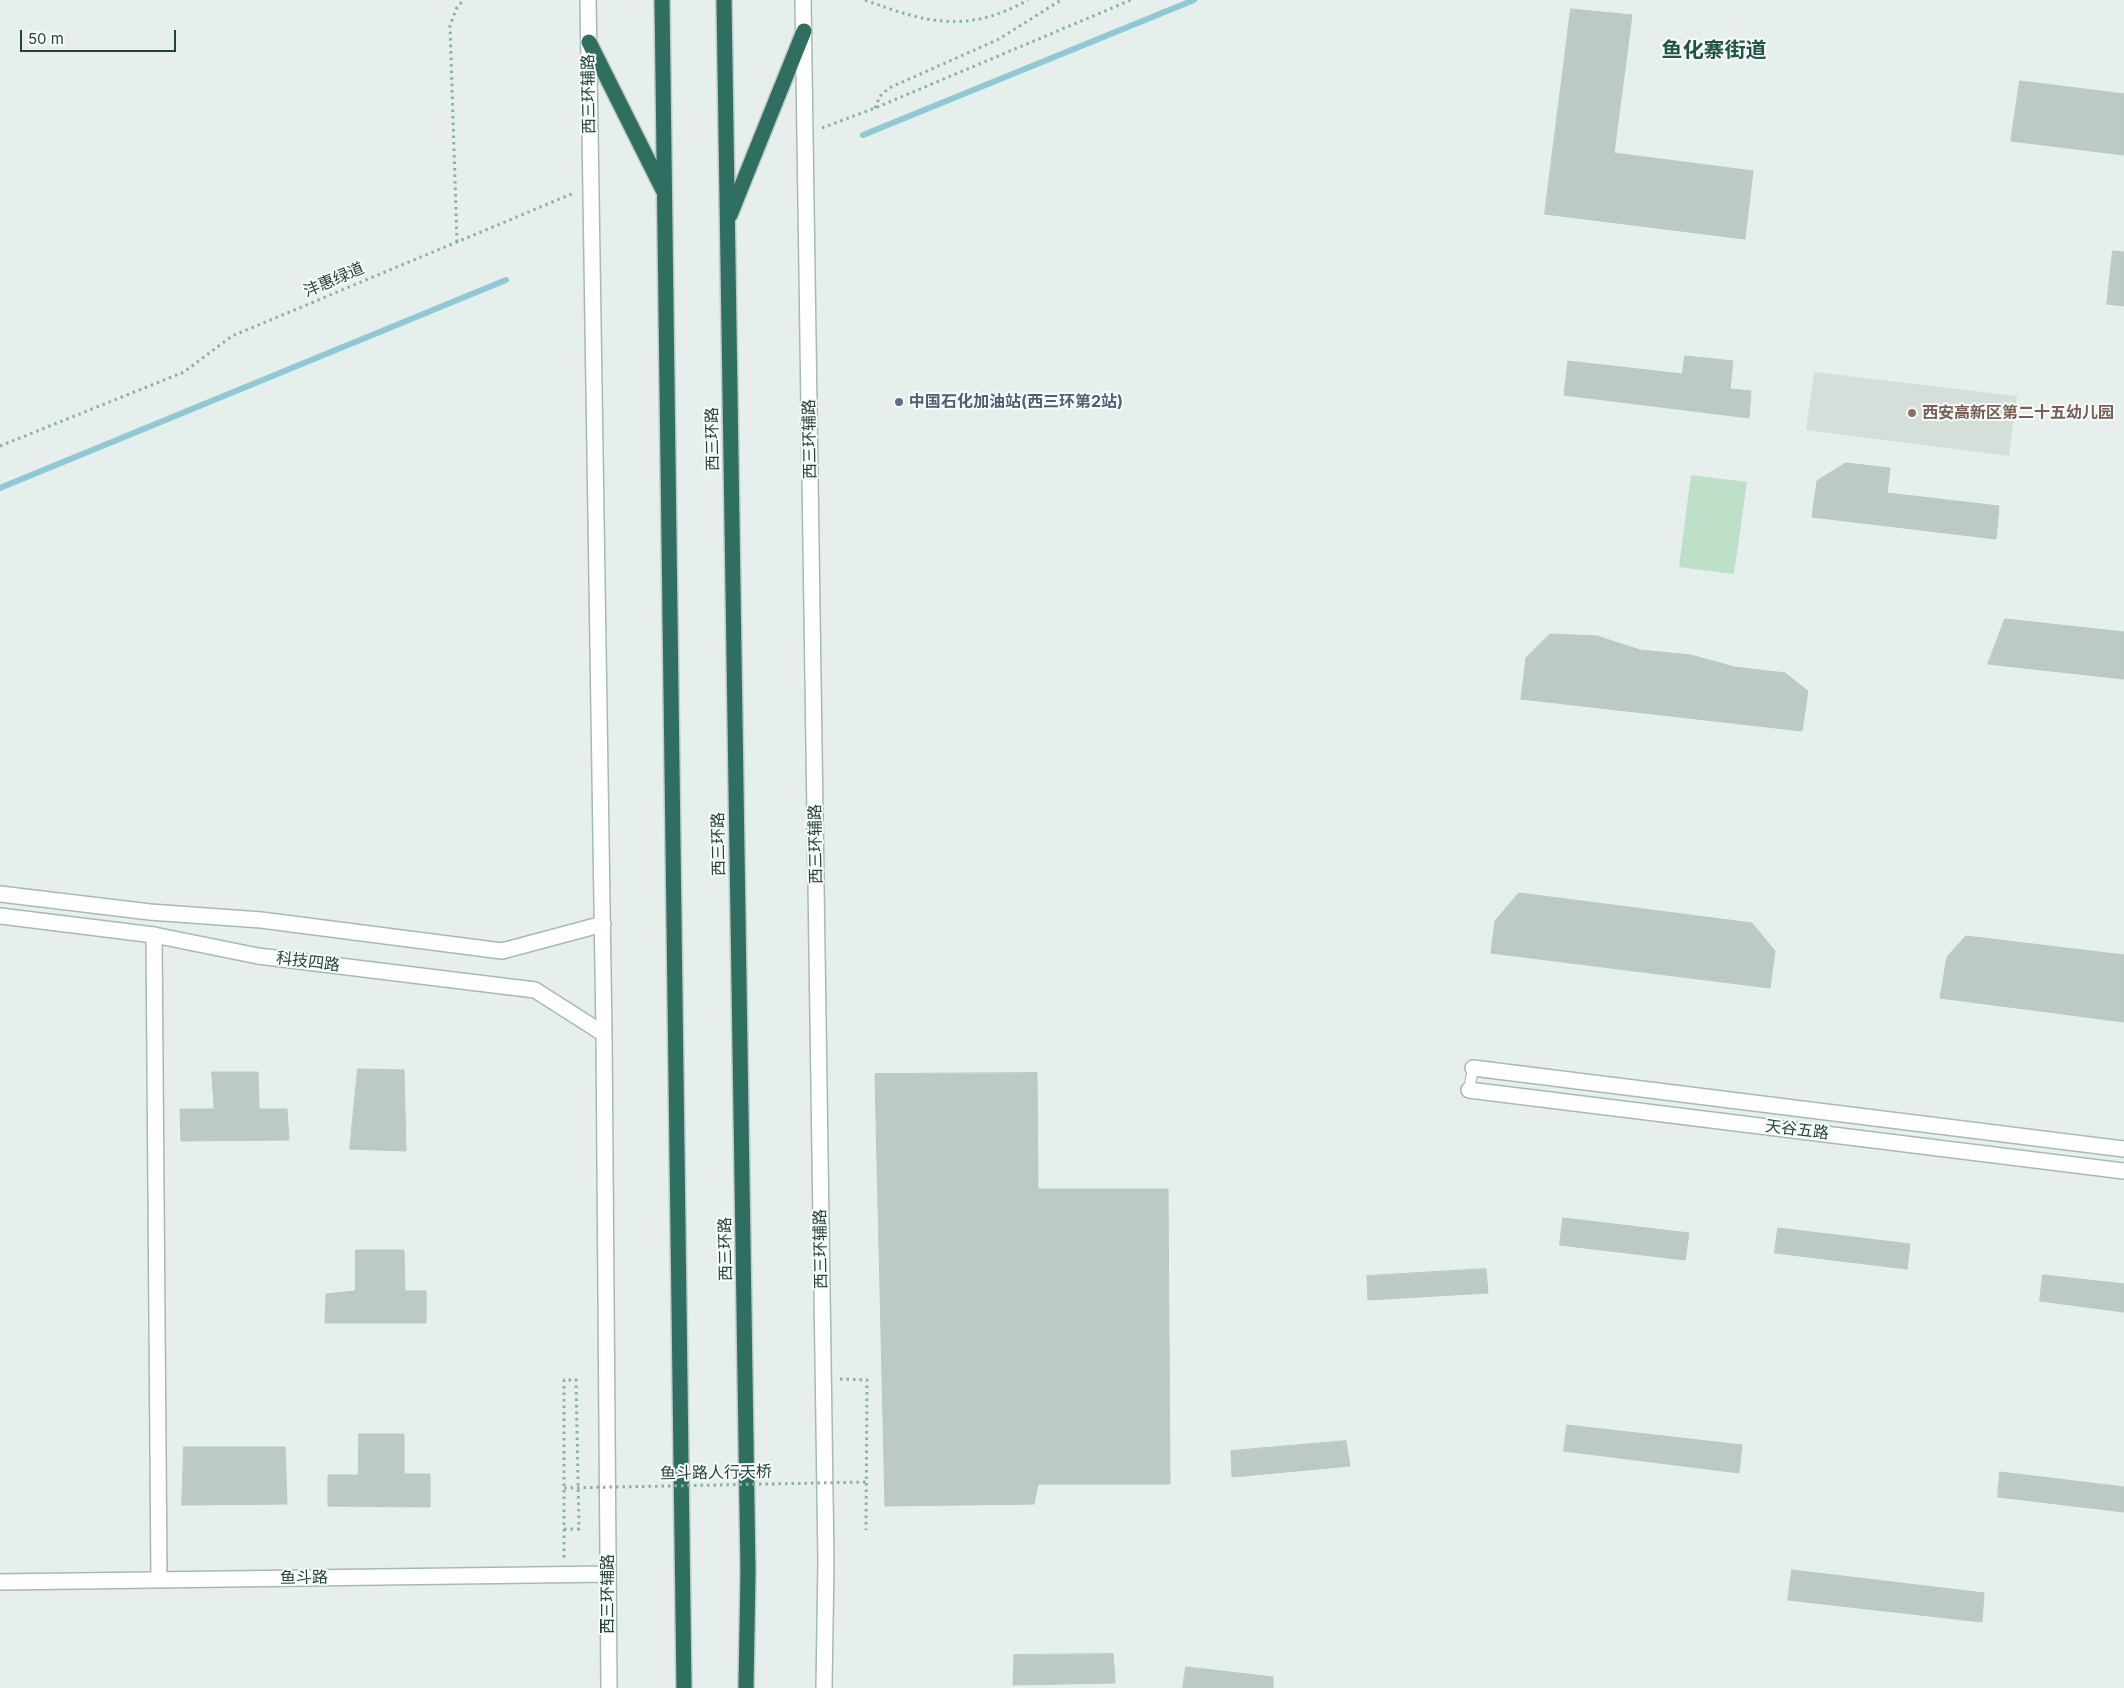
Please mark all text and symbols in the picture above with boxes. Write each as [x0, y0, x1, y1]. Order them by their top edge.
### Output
scale bar [22, 20, 179, 52]
text: 50 m [28, 29, 64, 48]
district label: 鱼化寨街道 [1662, 38, 1766, 64]
street label: 西三环辅路 [579, 54, 599, 134]
street label: 沣惠绿道 [301, 259, 367, 301]
place label: 中国石化加油站(西三环第2站) [909, 392, 1123, 412]
marker: 中国石化加油站(西三环第2站) [893, 396, 905, 408]
street label: 西三环辅路 [800, 399, 820, 479]
place label: 西安高新区第二十五幼儿园 [1922, 403, 2114, 423]
street label: 西三环路 [703, 407, 723, 471]
marker: 西安高新区第二十五幼儿园 [1906, 407, 1918, 419]
street label: 西三环辅路 [806, 804, 826, 884]
street label: 西三环路 [709, 812, 729, 876]
street label: 科技四路 [275, 949, 341, 975]
street label: 天谷五路 [1764, 1117, 1830, 1143]
street label: 西三环辅路 [811, 1209, 831, 1289]
street label: 西三环路 [716, 1217, 736, 1281]
street label: 鱼斗路人行天桥 [660, 1462, 772, 1484]
street label: 西三环辅路 [598, 1554, 618, 1634]
street label: 鱼斗路 [280, 1568, 328, 1588]

